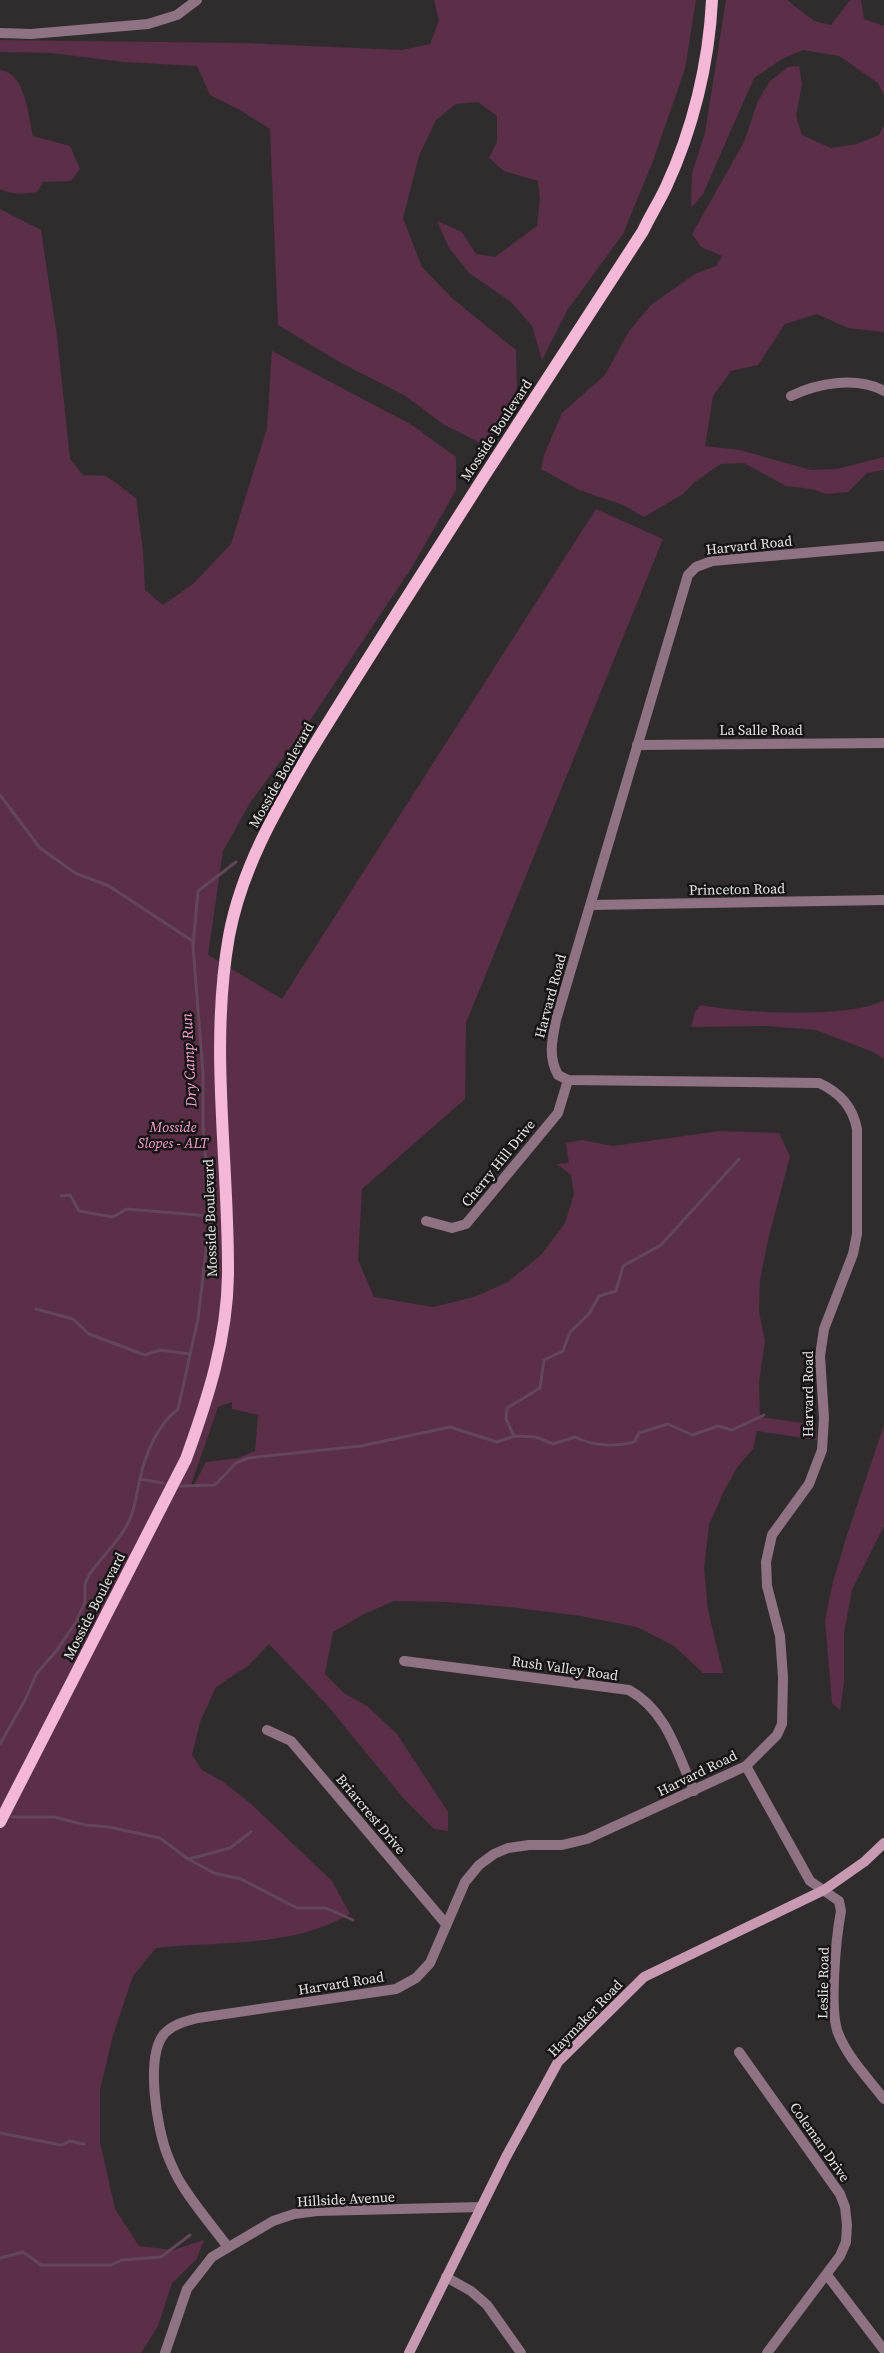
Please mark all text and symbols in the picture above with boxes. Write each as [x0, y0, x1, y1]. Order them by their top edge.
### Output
street label: Mosside Boulevard [455, 375, 537, 485]
street label: Harvard Road [705, 531, 793, 559]
street label: Mosside Boulevard [244, 718, 318, 831]
street label: La Salle Road [719, 720, 803, 740]
street label: Princeton Road [689, 878, 785, 900]
street label: Harvard Road [529, 952, 571, 1040]
water label: Dry Camp Run [176, 1012, 202, 1109]
street label: Cherry Hill Drive [456, 1115, 540, 1211]
park label: Mosside Slopes - ALT [138, 1117, 209, 1153]
street label: Mosside Boulevard [198, 1159, 222, 1277]
street label: Harvard Road [798, 1351, 818, 1437]
street label: Mosside Boulevard [58, 1549, 130, 1663]
street label: Rush Valley Road [510, 1651, 620, 1685]
street label: Harvard Road [654, 1745, 740, 1801]
street label: Briarcrest Drive [331, 1770, 411, 1858]
street label: Leslie Road [812, 1947, 834, 2019]
street label: Harvard Road [297, 1966, 385, 2000]
street label: Haymaker Road [543, 1975, 627, 2061]
street label: Coleman Drive [785, 2098, 855, 2186]
street label: Hillside Avenue [296, 2186, 396, 2212]

